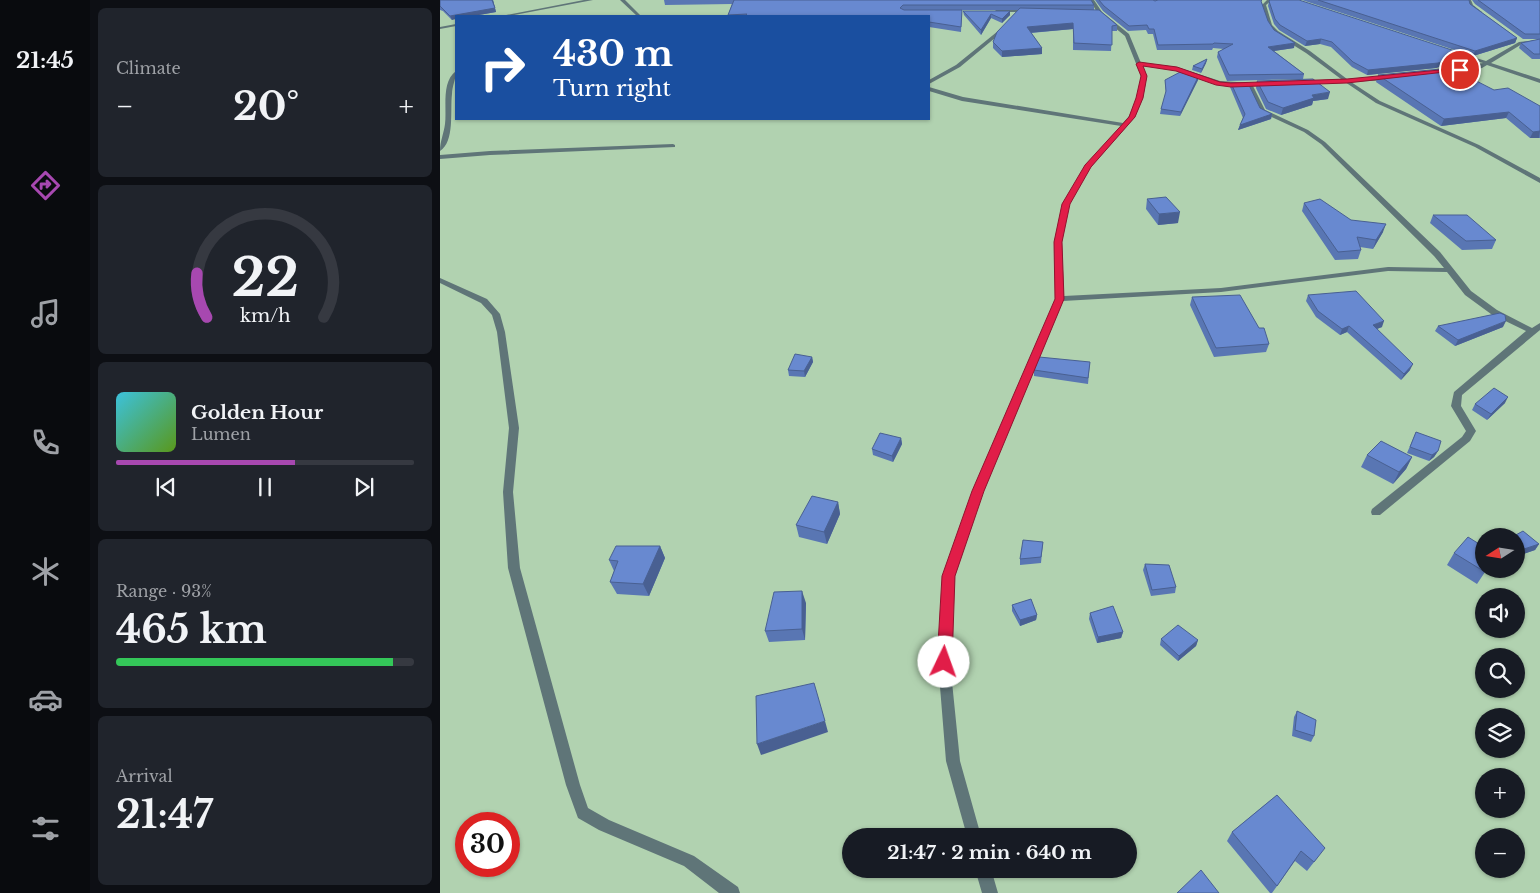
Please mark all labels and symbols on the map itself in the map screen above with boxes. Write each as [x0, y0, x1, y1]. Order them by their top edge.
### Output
pin [1439, 49, 1481, 91]
north arrow [1475, 528, 1525, 578]
position arrow [917, 635, 969, 687]
speed limit sign: 30 [455, 812, 520, 877]

